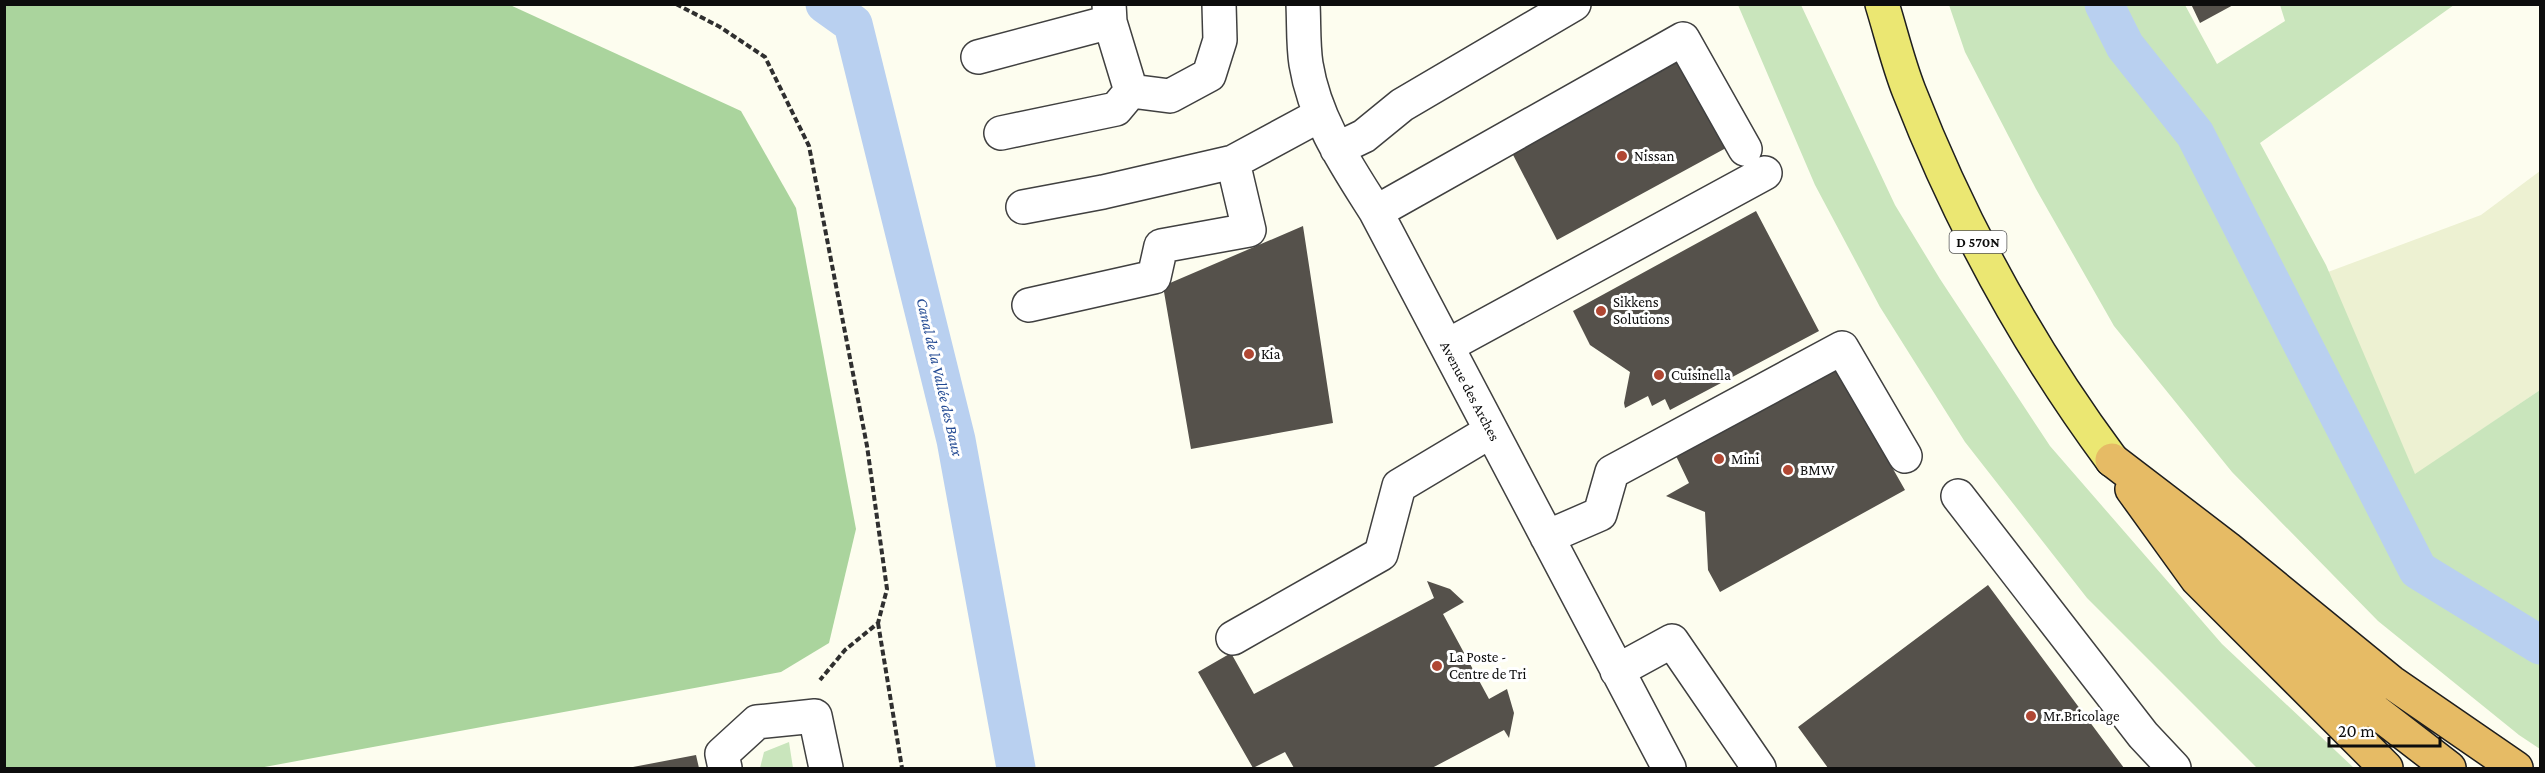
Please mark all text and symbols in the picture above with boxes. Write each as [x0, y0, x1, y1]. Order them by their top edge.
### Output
place label: Nissan [1634, 148, 1675, 164]
marker: Nissan [1615, 149, 1629, 163]
road number: D 570N [1950, 231, 2006, 253]
place label: Sikkens Solutions [1613, 294, 1670, 327]
water label: Canal de la Vallée des Baux [913, 296, 967, 458]
marker: Sikkens Solutions [1594, 304, 1608, 318]
street label: Avenue des Arches [1437, 339, 1503, 444]
place label: Kia [1261, 346, 1281, 362]
marker: Kia [1242, 347, 1256, 361]
place label: Cuisinella [1671, 367, 1731, 383]
marker: Cuisinella [1652, 368, 1666, 382]
place label: Mini [1731, 451, 1759, 467]
marker: Mini [1712, 452, 1726, 466]
place label: BMW [1800, 462, 1835, 478]
marker: BMW [1781, 463, 1795, 477]
place label: La Poste - Centre de Tri [1449, 649, 1527, 682]
marker: La Poste - Centre de Tri [1430, 659, 1444, 673]
place label: Mr.Bricolage [2043, 708, 2120, 725]
marker: Mr.Bricolage [2024, 709, 2038, 723]
scale bar [2329, 710, 2440, 748]
text: 20 m [2338, 721, 2375, 741]

